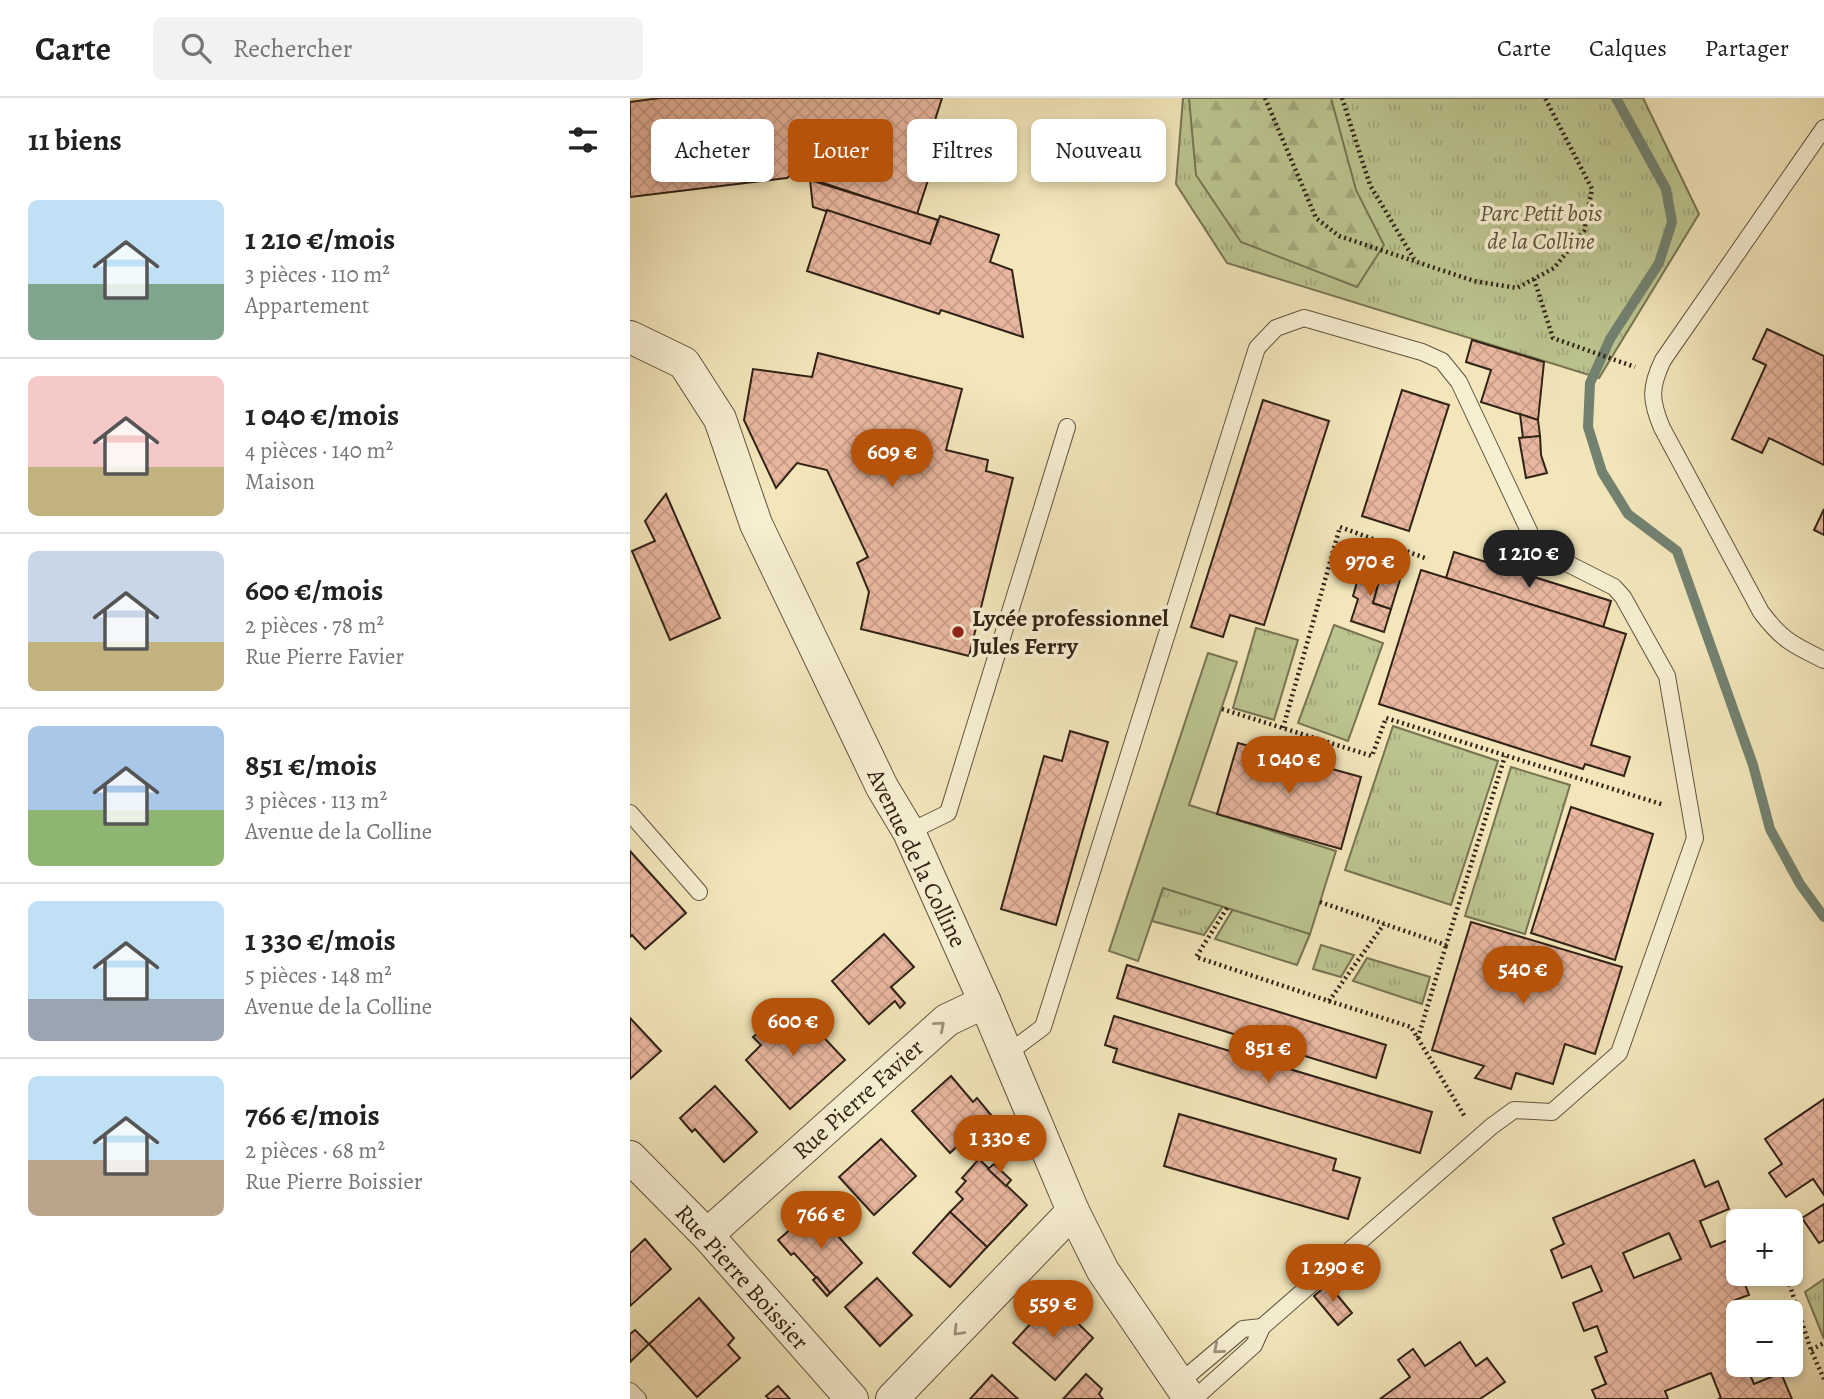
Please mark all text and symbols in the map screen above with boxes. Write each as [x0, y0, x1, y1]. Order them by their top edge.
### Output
search box [153, 17, 643, 80]
text: Carte [35, 26, 111, 71]
icon: search [177, 29, 215, 67]
text: Rechercher [233, 31, 353, 66]
text: Carte [1497, 32, 1551, 64]
text: Calques [1589, 32, 1667, 64]
text: Partager [1705, 32, 1789, 64]
chip: Acheter [651, 119, 774, 182]
chip: Louer [788, 119, 893, 182]
chip: Filtres [907, 119, 1017, 182]
chip: Nouveau [1031, 119, 1166, 182]
text: 11 biens [28, 120, 122, 160]
icon: filters [564, 121, 602, 159]
park label: Parc Petit bois de la Colline [1480, 197, 1602, 257]
text: 1 210 €/mois [245, 219, 395, 259]
icon: home [84, 228, 168, 312]
text: 3 pièces · 110 m² [245, 259, 390, 290]
text: Appartement [245, 290, 369, 321]
text: 1 040 €/mois [245, 395, 399, 435]
icon: home [84, 404, 168, 488]
pin: 609 € [843, 430, 941, 489]
text: 4 pièces · 140 m² [245, 435, 393, 466]
text: 609 € [867, 436, 917, 467]
text: Maison [245, 466, 315, 497]
pin: 1 210 € [1464, 531, 1594, 590]
text: 1 210 € [1499, 537, 1559, 568]
pin: 970 € [1321, 538, 1419, 598]
text: 970 € [1345, 545, 1395, 576]
text: 600 €/mois [245, 570, 383, 610]
icon: home [84, 579, 168, 663]
place label: Lycée professionnel Jules Ferry [972, 602, 1169, 662]
text: 2 pièces · 78 m² [245, 610, 384, 641]
marker: Lycée professionnel Jules Ferry [950, 624, 966, 640]
text: Rue Pierre Favier [245, 641, 404, 672]
pin: 1 040 € [1224, 736, 1354, 796]
text: 1 040 € [1257, 743, 1321, 774]
text: 851 €/mois [245, 745, 377, 785]
icon: home [84, 754, 168, 838]
street label: Avenue de la Colline [859, 762, 974, 953]
text: 3 pièces · 113 m² [245, 785, 387, 816]
text: Avenue de la Colline [245, 816, 432, 847]
text: 1 330 €/mois [245, 920, 396, 960]
icon: home [84, 929, 168, 1013]
pin: 540 € [1474, 946, 1572, 1006]
text: 540 € [1498, 953, 1548, 984]
text: 5 pièces · 148 m² [245, 960, 392, 991]
text: Avenue de la Colline [245, 991, 432, 1022]
pin: 600 € [744, 998, 842, 1058]
text: 600 € [767, 1005, 819, 1036]
one-way arrow [932, 1022, 945, 1034]
pin: 851 € [1219, 1026, 1317, 1085]
street label: Rue Pierre Favier [786, 1032, 930, 1166]
text: 851 € [1245, 1032, 1291, 1063]
text: 766 €/mois [245, 1095, 380, 1135]
icon: home [84, 1104, 168, 1188]
pin: 1 330 € [935, 1116, 1065, 1175]
text: 1 330 € [970, 1122, 1030, 1153]
text: 2 pièces · 68 m² [245, 1135, 385, 1166]
text: Rue Pierre Boissier [245, 1166, 423, 1197]
pin: 766 € [772, 1192, 870, 1251]
street label: Rue Pierre Boissier [668, 1197, 816, 1357]
text: 766 € [797, 1198, 845, 1229]
map controls [1726, 1209, 1803, 1377]
button: + [1726, 1209, 1803, 1286]
pin: 1 290 € [1268, 1244, 1398, 1304]
text: 1 290 € [1302, 1251, 1364, 1282]
pin: 559 € [1004, 1280, 1102, 1340]
text: 559 € [1029, 1287, 1077, 1318]
button: − [1726, 1300, 1803, 1377]
one-way arrow [953, 1323, 966, 1336]
one-way arrow [1214, 1341, 1226, 1354]

